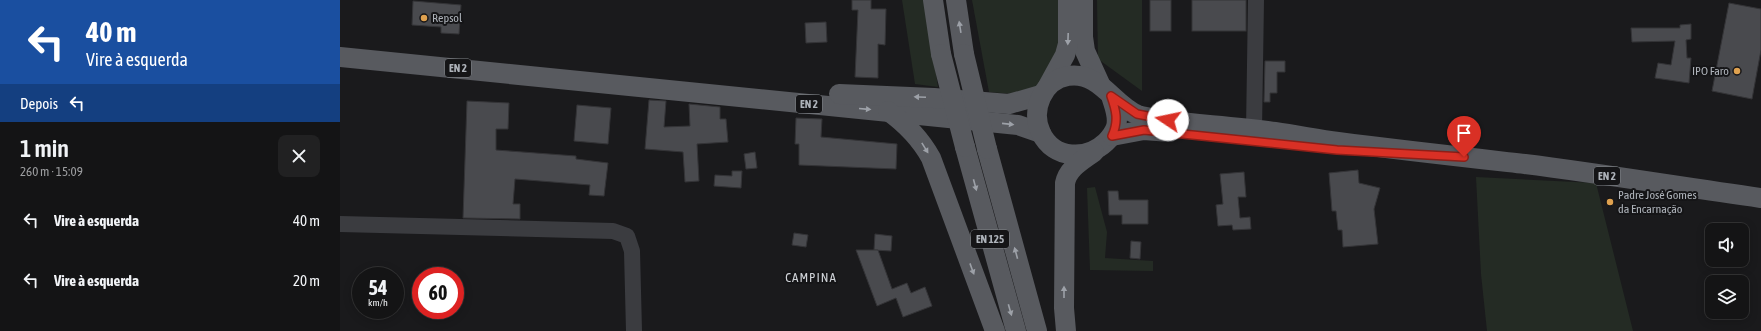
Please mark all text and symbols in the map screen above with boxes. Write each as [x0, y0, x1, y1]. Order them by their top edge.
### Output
place label: Repsol [432, 11, 463, 25]
marker: Repsol [419, 13, 429, 23]
icon: left [20, 16, 72, 68]
text: 40 m [86, 16, 136, 48]
one-way arrow [957, 21, 963, 33]
one-way arrow [1064, 33, 1071, 45]
text: Vire à esquerda [86, 49, 188, 70]
road number: EN 2 [445, 59, 471, 77]
place label: IPO Faro [1692, 64, 1729, 78]
marker: IPO Faro [1732, 66, 1742, 76]
icon: left [66, 92, 88, 114]
one-way arrow [913, 94, 926, 100]
text: Depois [20, 95, 58, 112]
road number: EN 2 [796, 95, 822, 113]
position arrow [1147, 99, 1189, 141]
one-way arrow [859, 106, 871, 113]
pin [1447, 116, 1481, 157]
one-way arrow [1002, 121, 1014, 127]
icon: arrive [1453, 122, 1475, 144]
text: 1 min [20, 135, 69, 162]
button: close [278, 135, 320, 177]
one-way arrow [921, 143, 929, 153]
text: 260 m · 15:09 [20, 164, 83, 179]
road number: EN 2 [1594, 167, 1620, 185]
one-way arrow [972, 179, 978, 191]
place label: Padre José Gomes da Encarnação [1618, 188, 1697, 216]
marker: Padre José Gomes da Encarnação [1605, 197, 1615, 207]
icon: left [20, 209, 42, 231]
text: Vire à esquerda [54, 212, 139, 229]
text: 40 m [293, 212, 320, 229]
map controls [1705, 223, 1749, 319]
button: sound [1705, 223, 1749, 267]
road number: EN 125 [971, 230, 1009, 248]
one-way arrow [1013, 247, 1019, 259]
one-way arrow [969, 263, 975, 275]
speed limit sign: 60 [412, 267, 464, 319]
icon: left [20, 269, 42, 291]
district label: CAMPINA [785, 270, 837, 285]
text: Vire à esquerda [54, 272, 139, 289]
text: 20 m [293, 272, 320, 289]
button: layers [1705, 275, 1749, 319]
text: 54 [369, 276, 387, 299]
one-way arrow [1061, 285, 1067, 298]
text: km/h [368, 297, 388, 308]
one-way arrow [1007, 304, 1013, 316]

